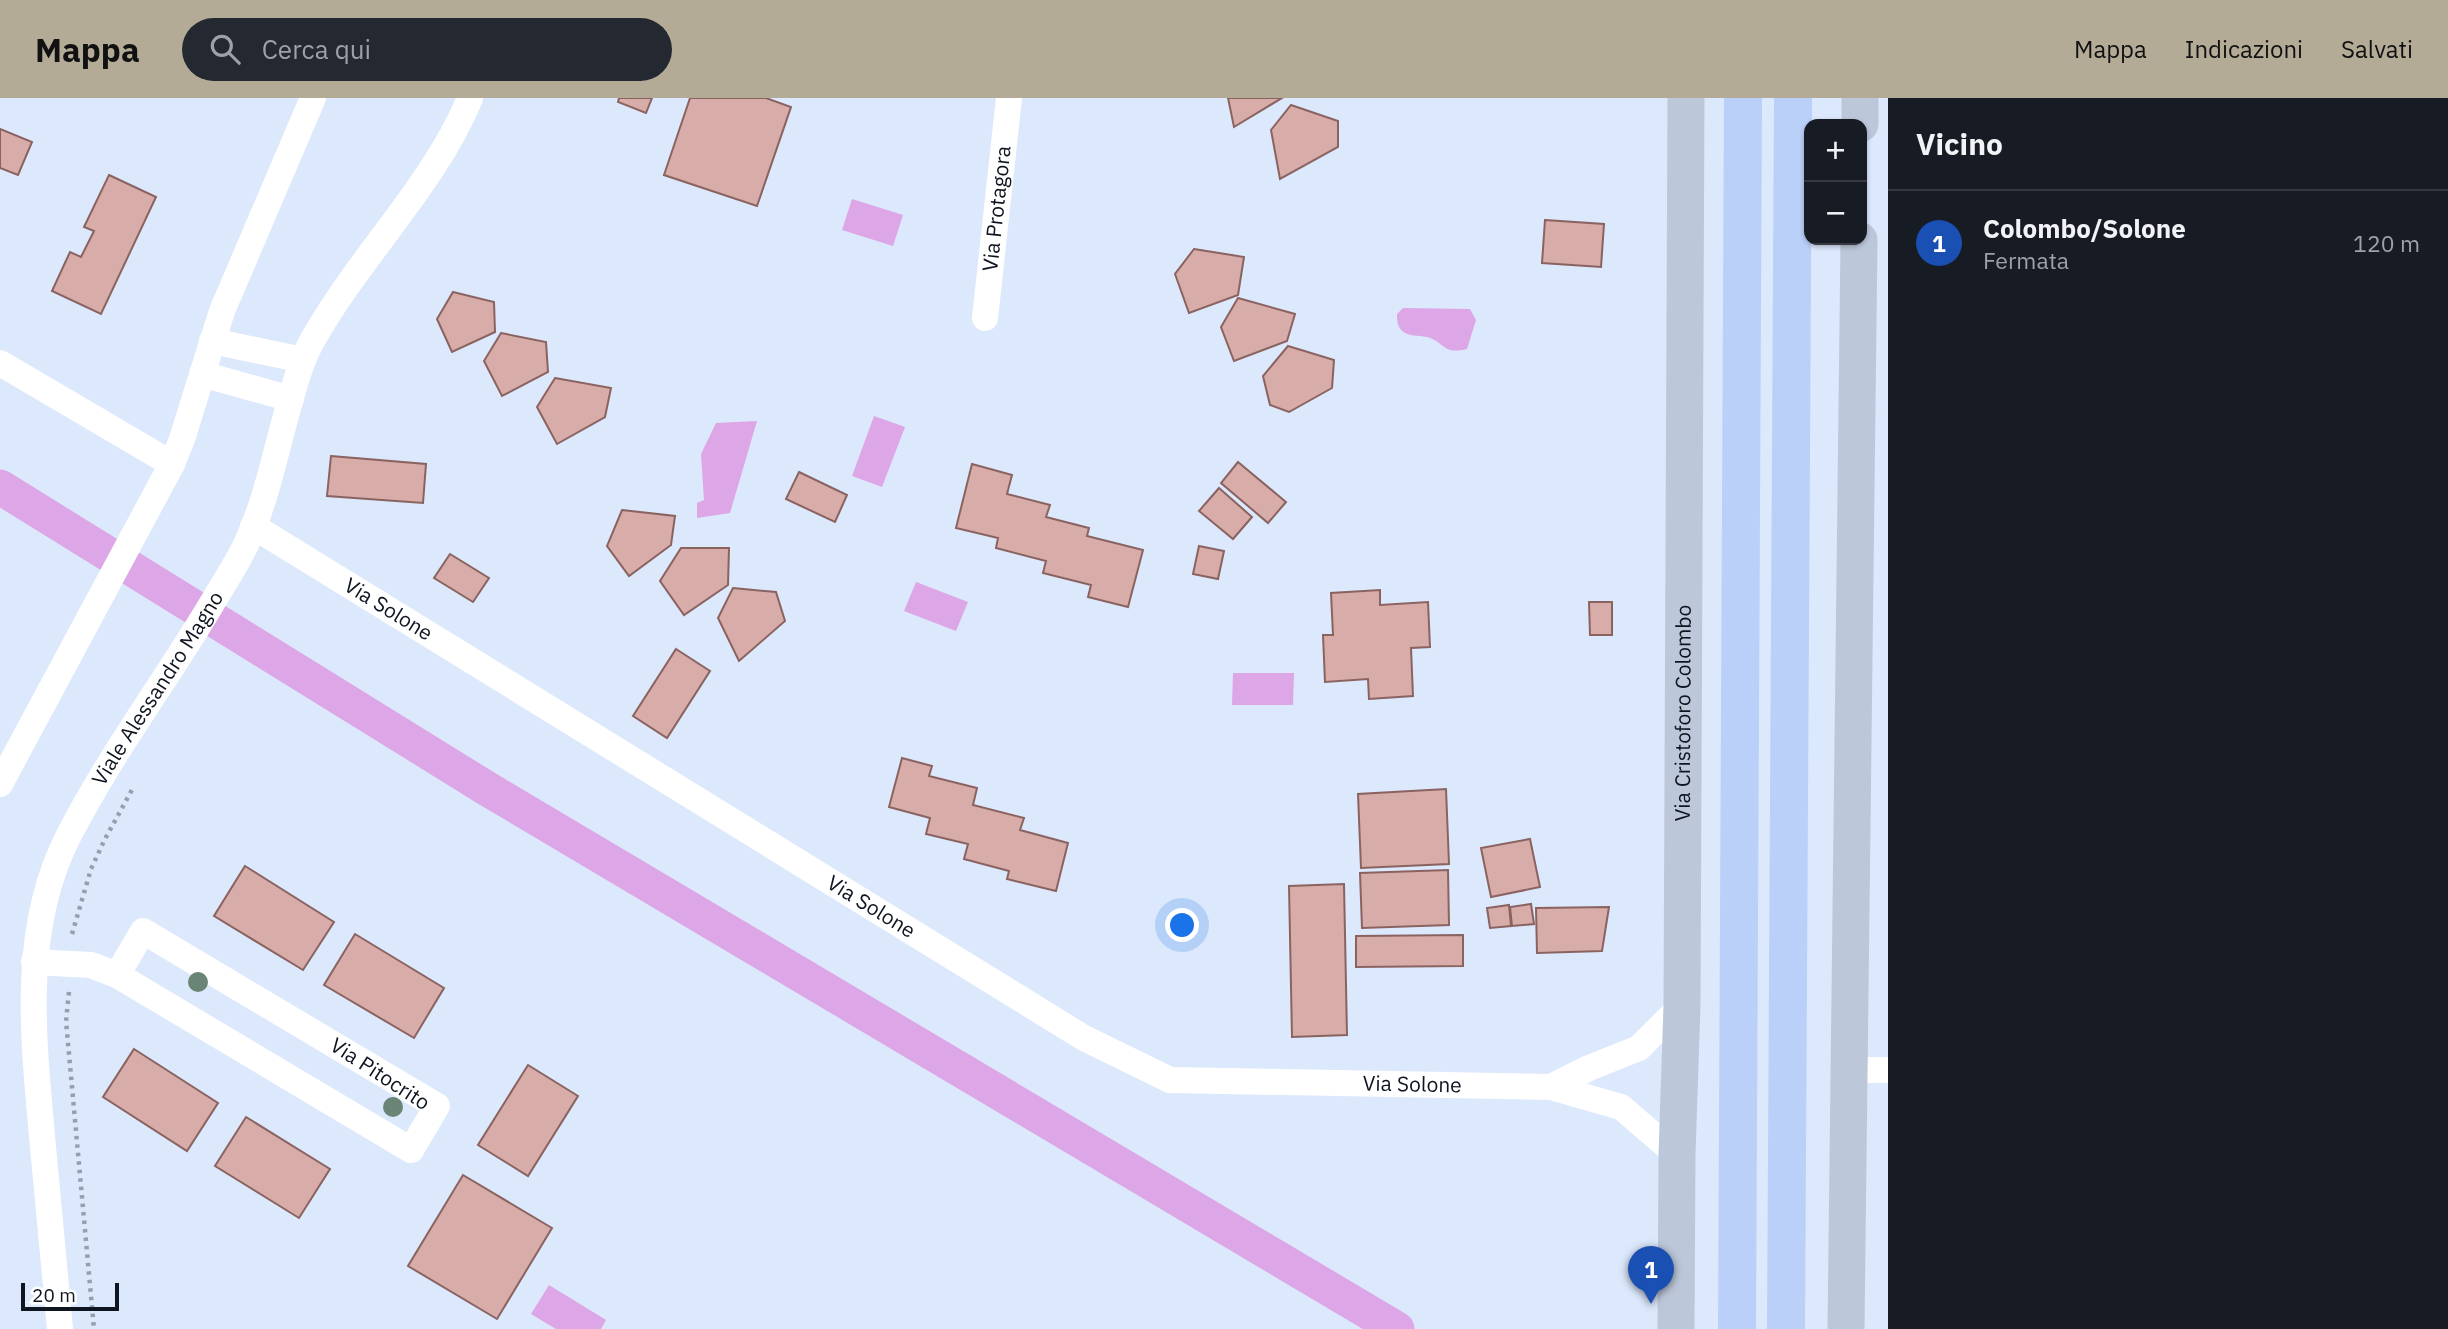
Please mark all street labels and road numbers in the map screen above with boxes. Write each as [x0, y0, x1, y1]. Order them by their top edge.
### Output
street label: Via Protagora [975, 144, 1017, 273]
street label: Via Solone [339, 571, 438, 646]
street label: Viale Alessandro Magno [85, 586, 229, 790]
street label: Via Cristoforo Colombo [1668, 605, 1697, 822]
street label: Via Solone [822, 868, 921, 944]
street label: Via Pitocrito [325, 1030, 436, 1116]
street label: Via Solone [1362, 1069, 1462, 1098]

